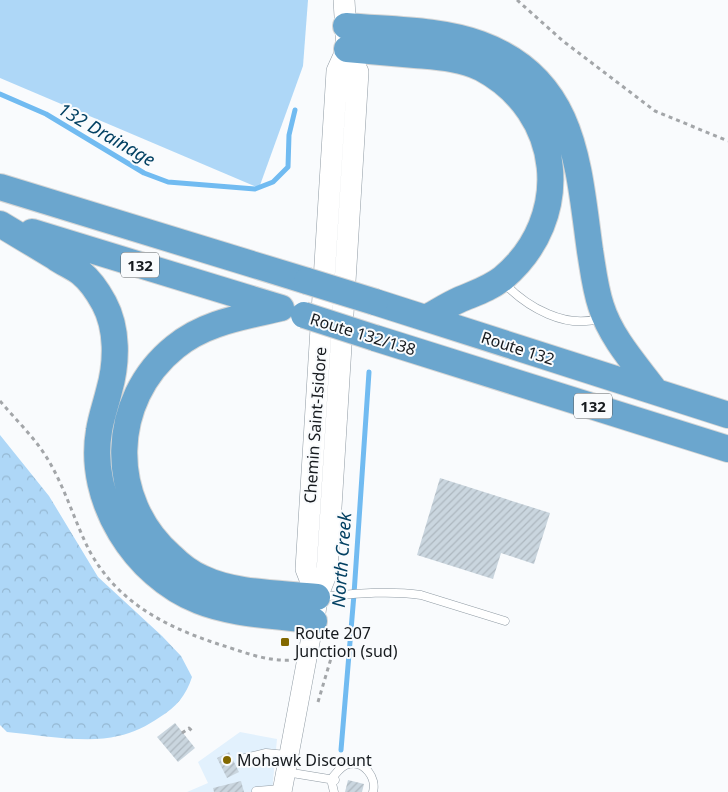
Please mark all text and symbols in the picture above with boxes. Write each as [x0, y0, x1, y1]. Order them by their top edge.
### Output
water label: 132 Drainage [54, 97, 160, 171]
road number: 132 [121, 252, 159, 278]
street label: Route 132/138 [307, 307, 419, 361]
street label: Route 132 [478, 326, 558, 370]
street label: Chemin Saint-Isidore [299, 346, 331, 504]
road number: 132 [574, 394, 612, 418]
water label: North Creek [326, 511, 356, 608]
place label: Route 207 Junction (sud) [293, 622, 398, 662]
marker: Route 207 Junction (sud) [279, 636, 291, 648]
place label: Mohawk Discount [237, 749, 372, 771]
marker: Mohawk Discount [221, 754, 233, 766]

